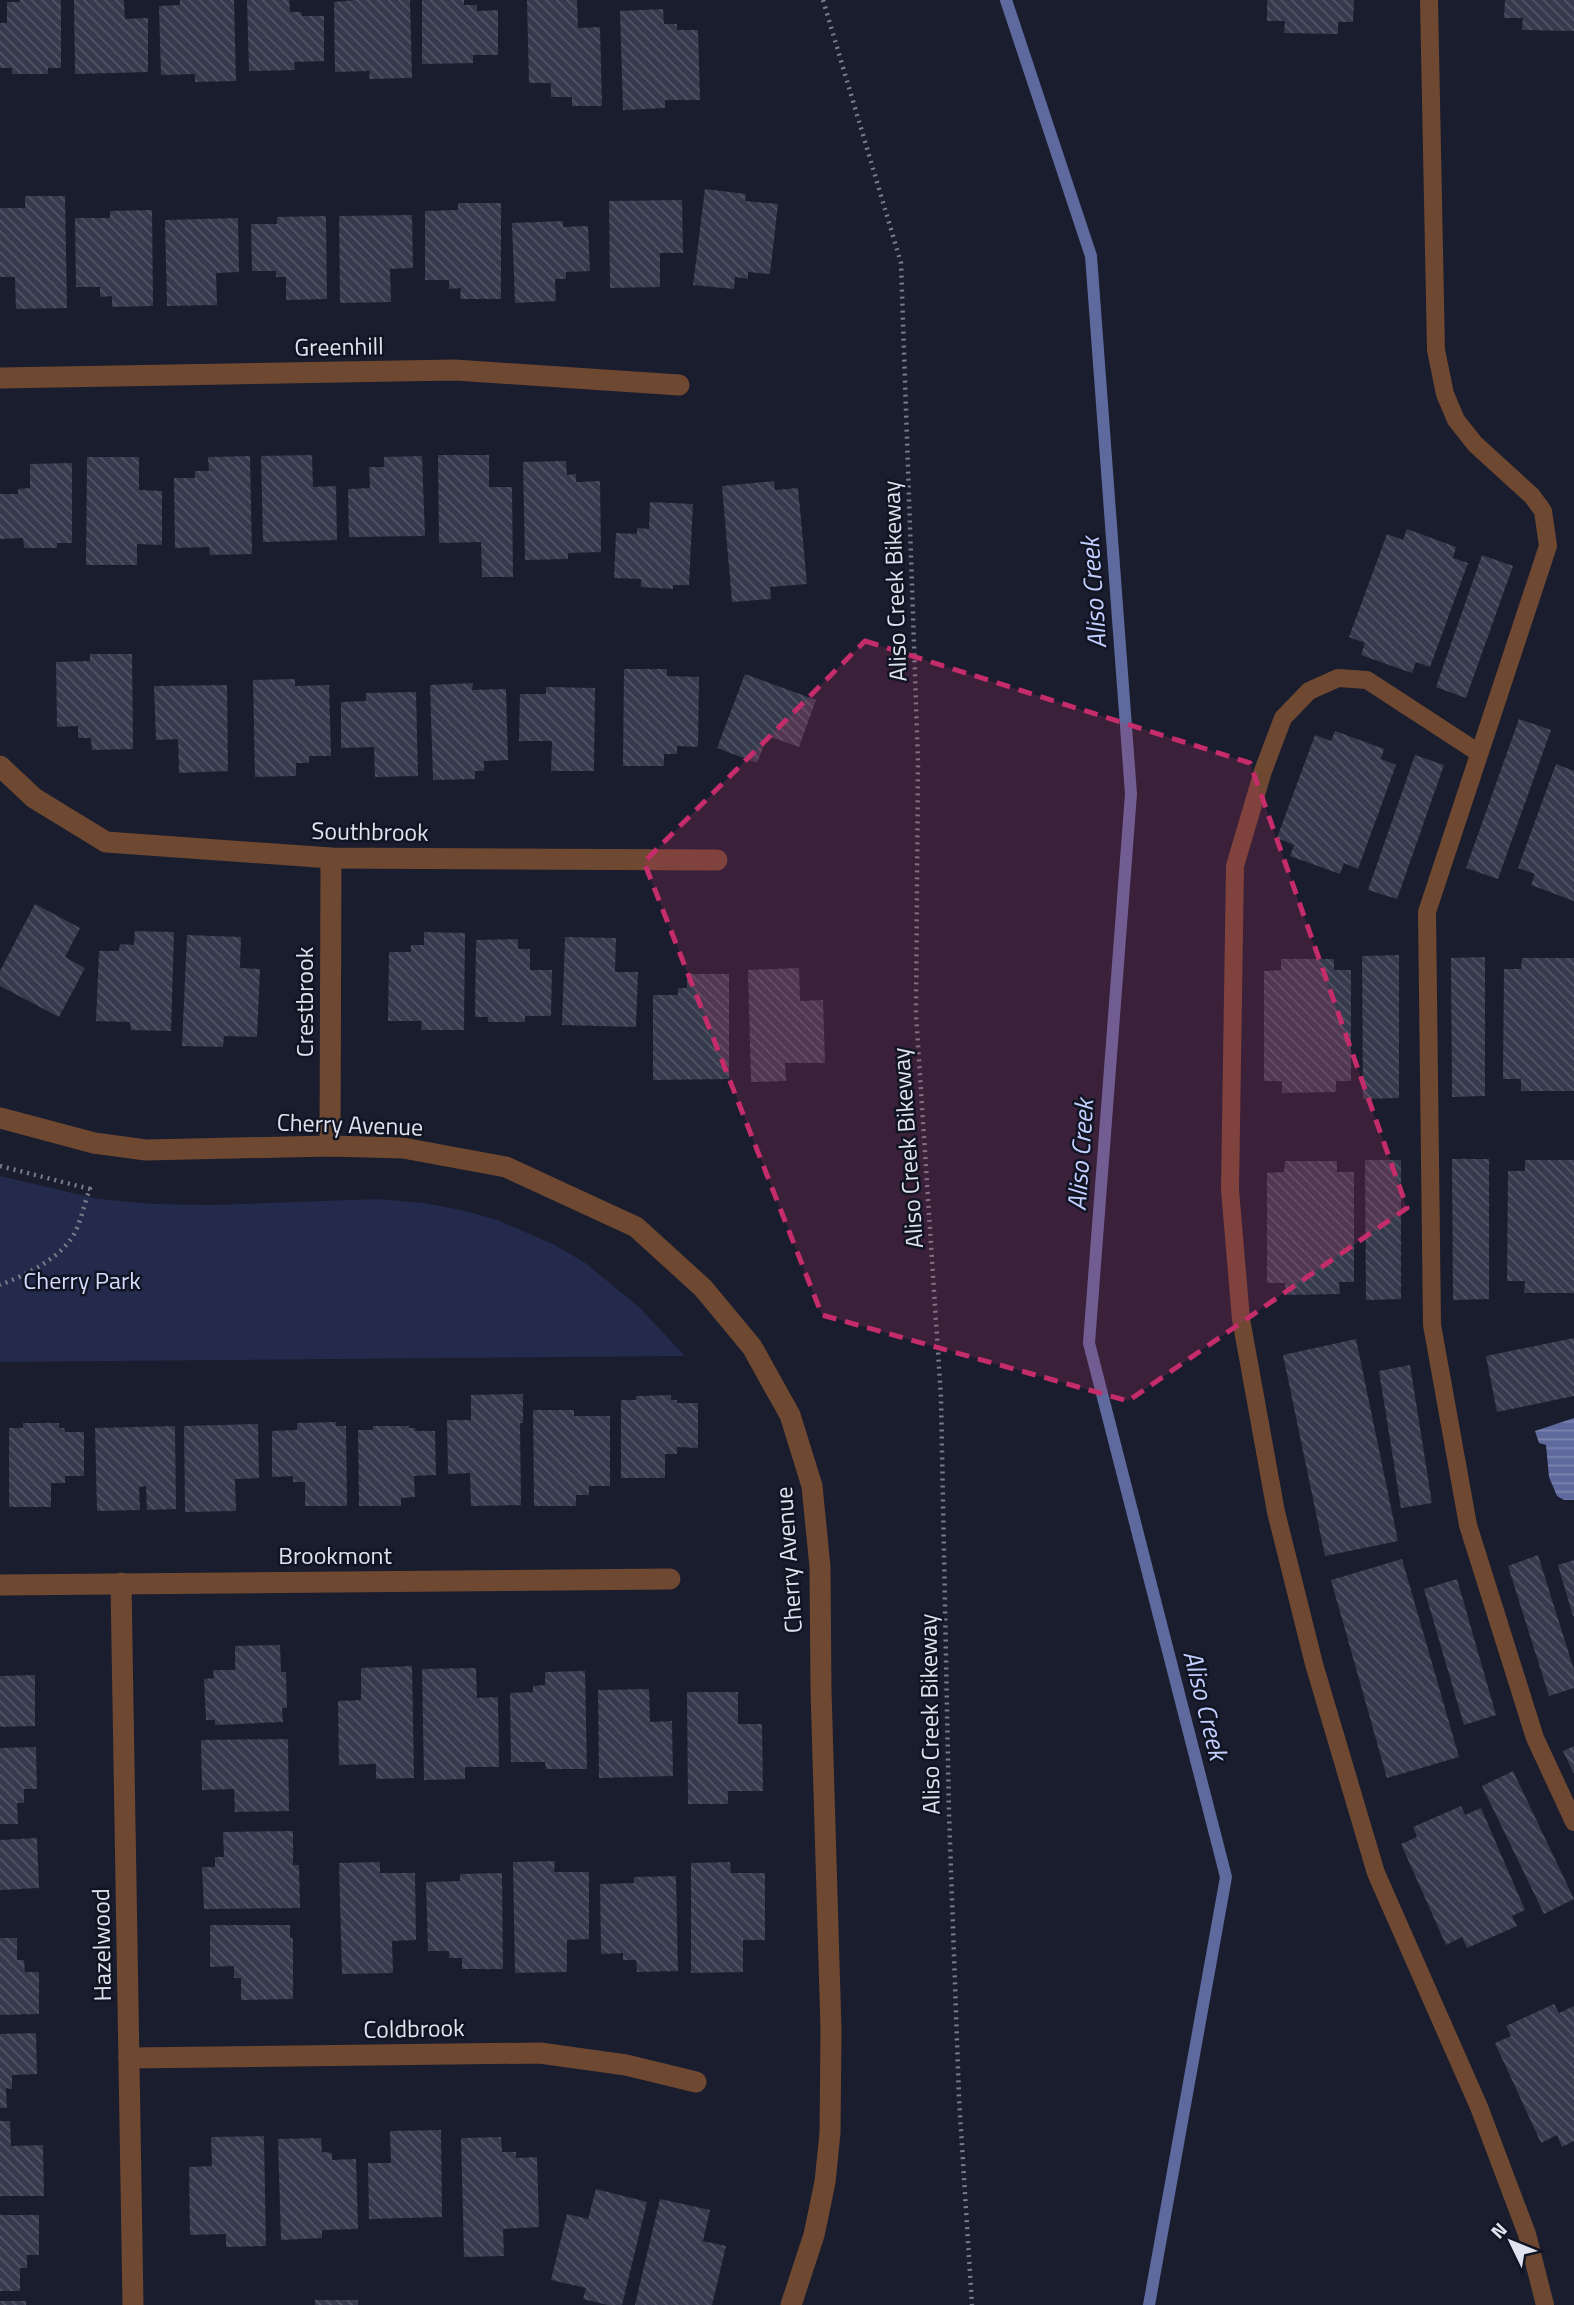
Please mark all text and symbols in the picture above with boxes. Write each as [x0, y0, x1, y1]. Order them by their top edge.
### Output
street label: Greenhill [294, 327, 384, 365]
street label: Aliso Creek Bikeway [872, 479, 915, 682]
water label: Aliso Creek [1069, 533, 1116, 650]
street label: Southbrook [311, 812, 429, 850]
street label: Crestbrook [286, 946, 322, 1057]
street label: Aliso Creek Bikeway [882, 1046, 932, 1250]
water label: Aliso Creek [1057, 1095, 1104, 1212]
street label: Cherry Avenue [276, 1103, 424, 1145]
park label: Cherry Park [23, 1262, 141, 1298]
street label: Cherry Avenue [765, 1486, 811, 1634]
street label: Brookmont [278, 1537, 392, 1573]
street label: Aliso Creek Bikeway [909, 1613, 949, 1815]
water label: Aliso Creek [1174, 1646, 1239, 1767]
street label: Hazelwood [82, 1888, 120, 2002]
street label: Coldbrook [363, 2009, 465, 2047]
north arrow [1476, 2207, 1546, 2277]
text: N [1483, 2215, 1513, 2245]

